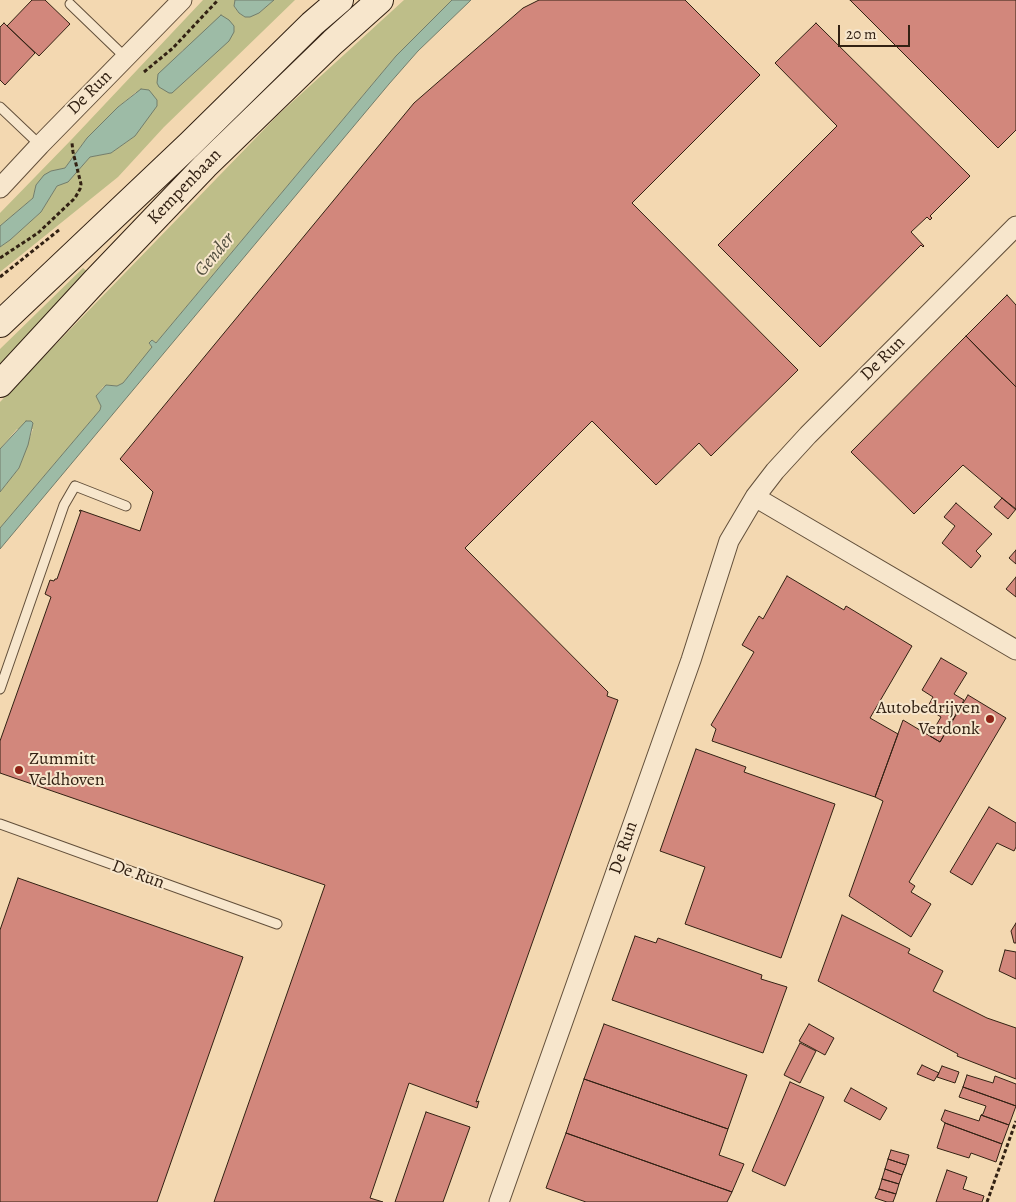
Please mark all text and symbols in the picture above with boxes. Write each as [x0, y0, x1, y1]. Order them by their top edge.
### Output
scale bar [841, 15, 914, 47]
text: 20 m [846, 24, 877, 44]
street label: De Run [63, 66, 117, 120]
street label: Kempenbaan [144, 145, 226, 229]
water label: Gender [190, 228, 240, 282]
street label: De Run [856, 332, 910, 386]
place label: Autobedrijven Verdonk [876, 698, 980, 741]
marker: Autobedrijven Verdonk [984, 713, 996, 725]
place label: Zummitt Veldhoven [29, 749, 105, 792]
marker: Zummitt Veldhoven [13, 764, 25, 776]
street label: De Run [605, 819, 643, 877]
street label: De Run [109, 856, 167, 894]

